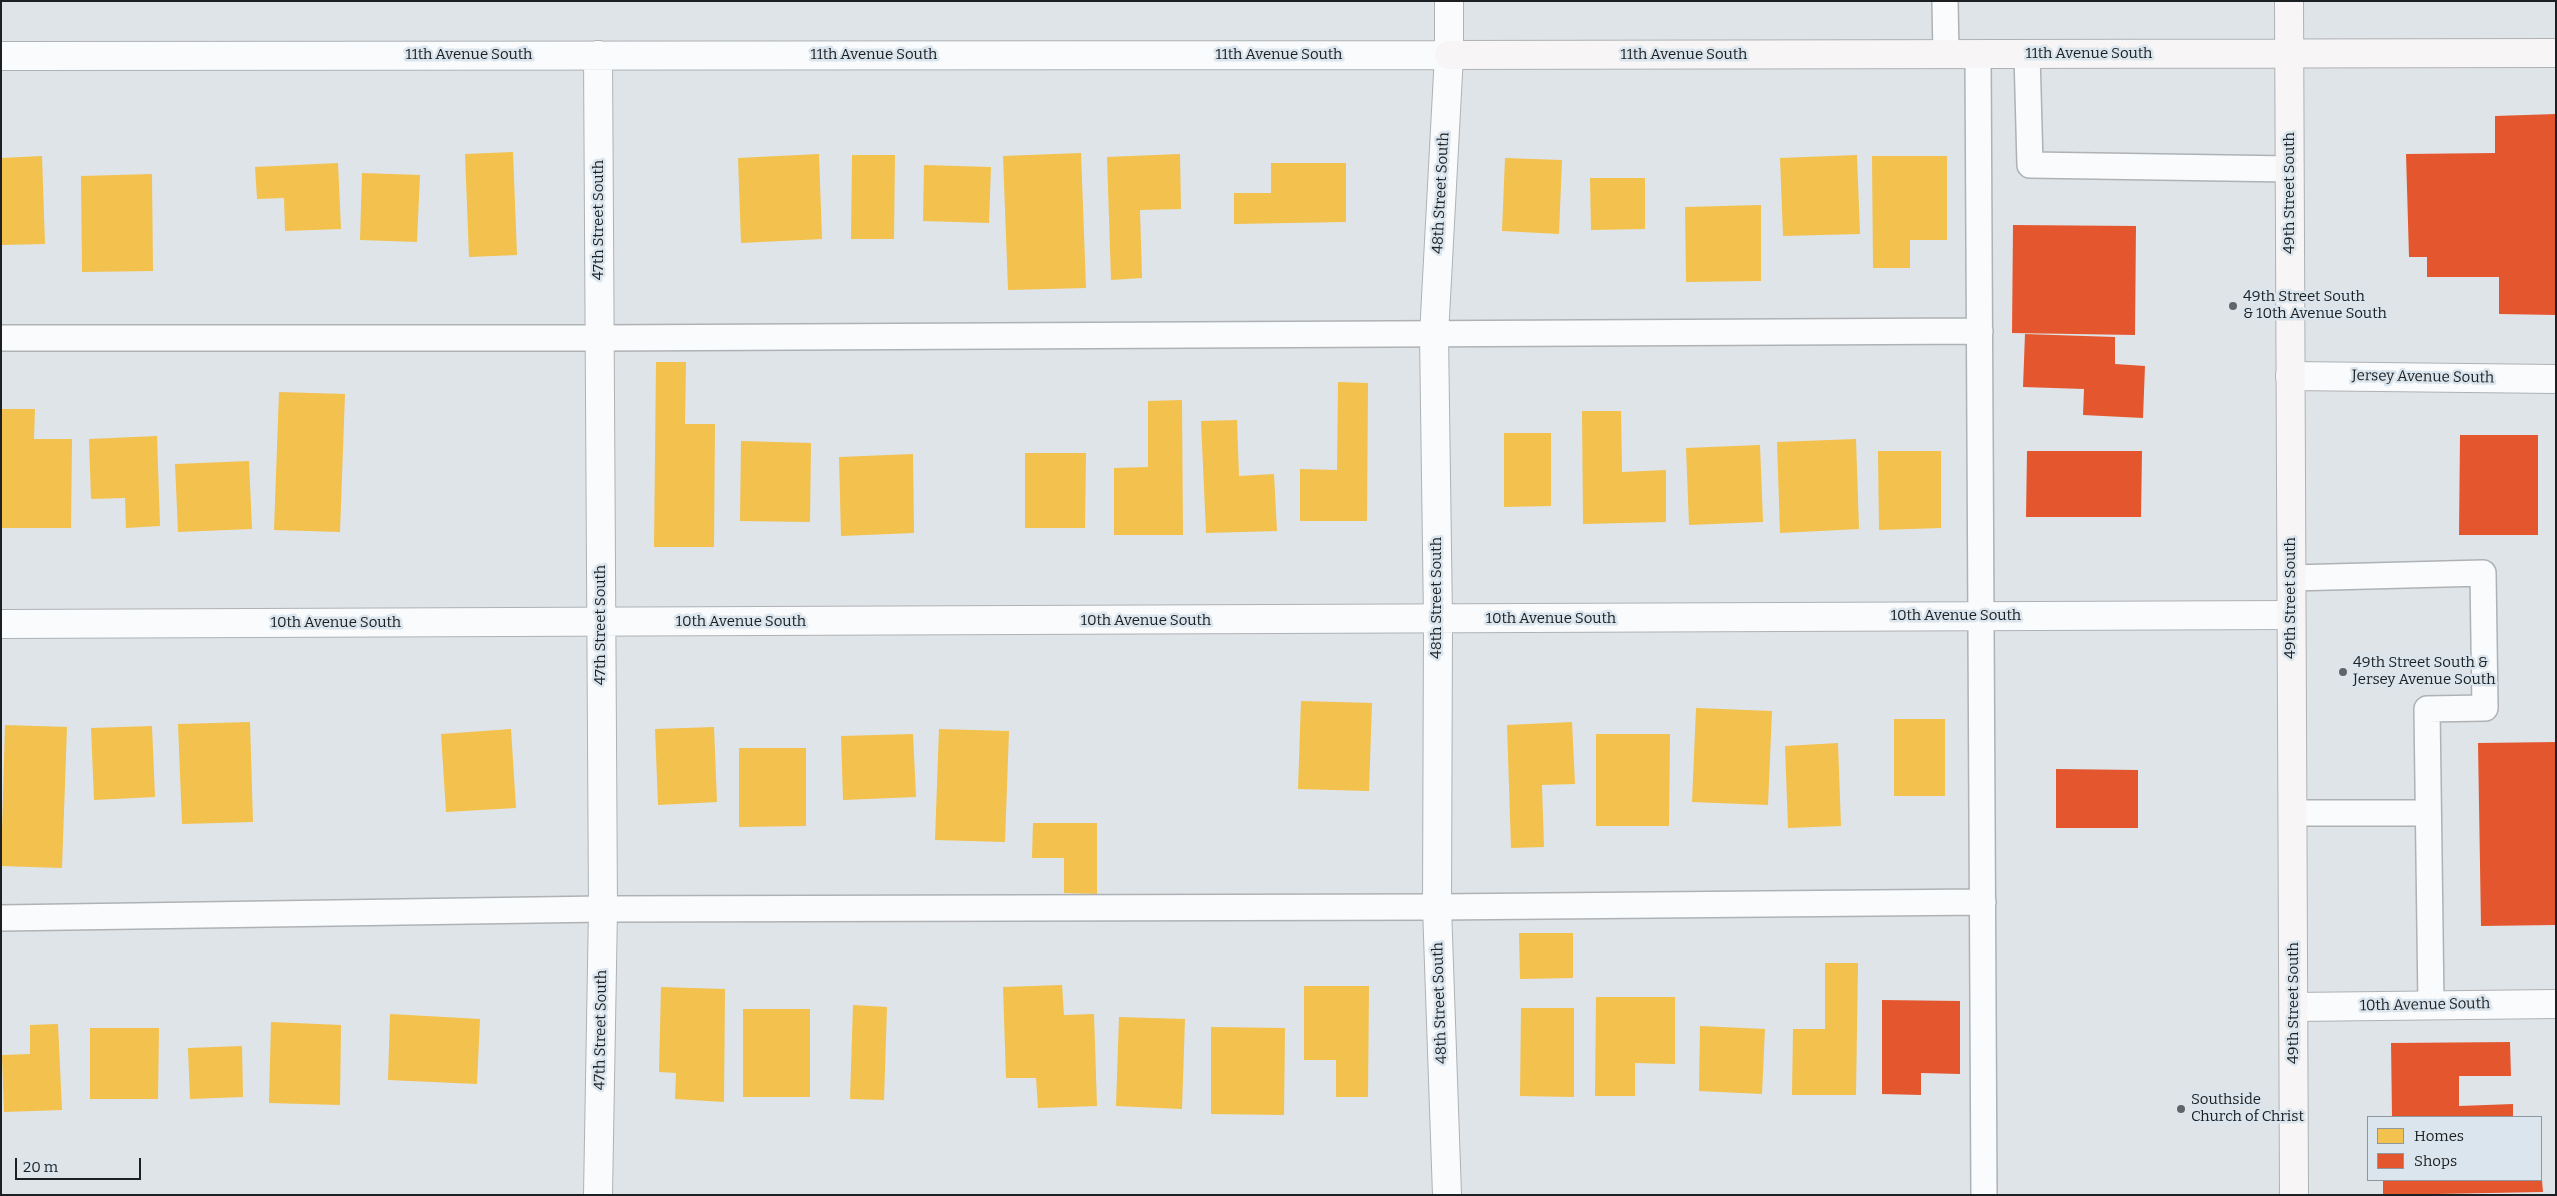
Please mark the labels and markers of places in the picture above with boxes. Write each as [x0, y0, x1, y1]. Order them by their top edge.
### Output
place label: 49th Street South & 10th Avenue South [2243, 288, 2387, 323]
marker: 49th Street South & 10th Avenue South [2227, 300, 2239, 312]
place label: 49th Street South & Jersey Avenue South [2353, 654, 2495, 689]
marker: 49th Street South & Jersey Avenue South [2337, 666, 2349, 678]
place label: Southside Church of Christ [2191, 1091, 2304, 1126]
marker: Southside Church of Christ [2175, 1103, 2187, 1115]

